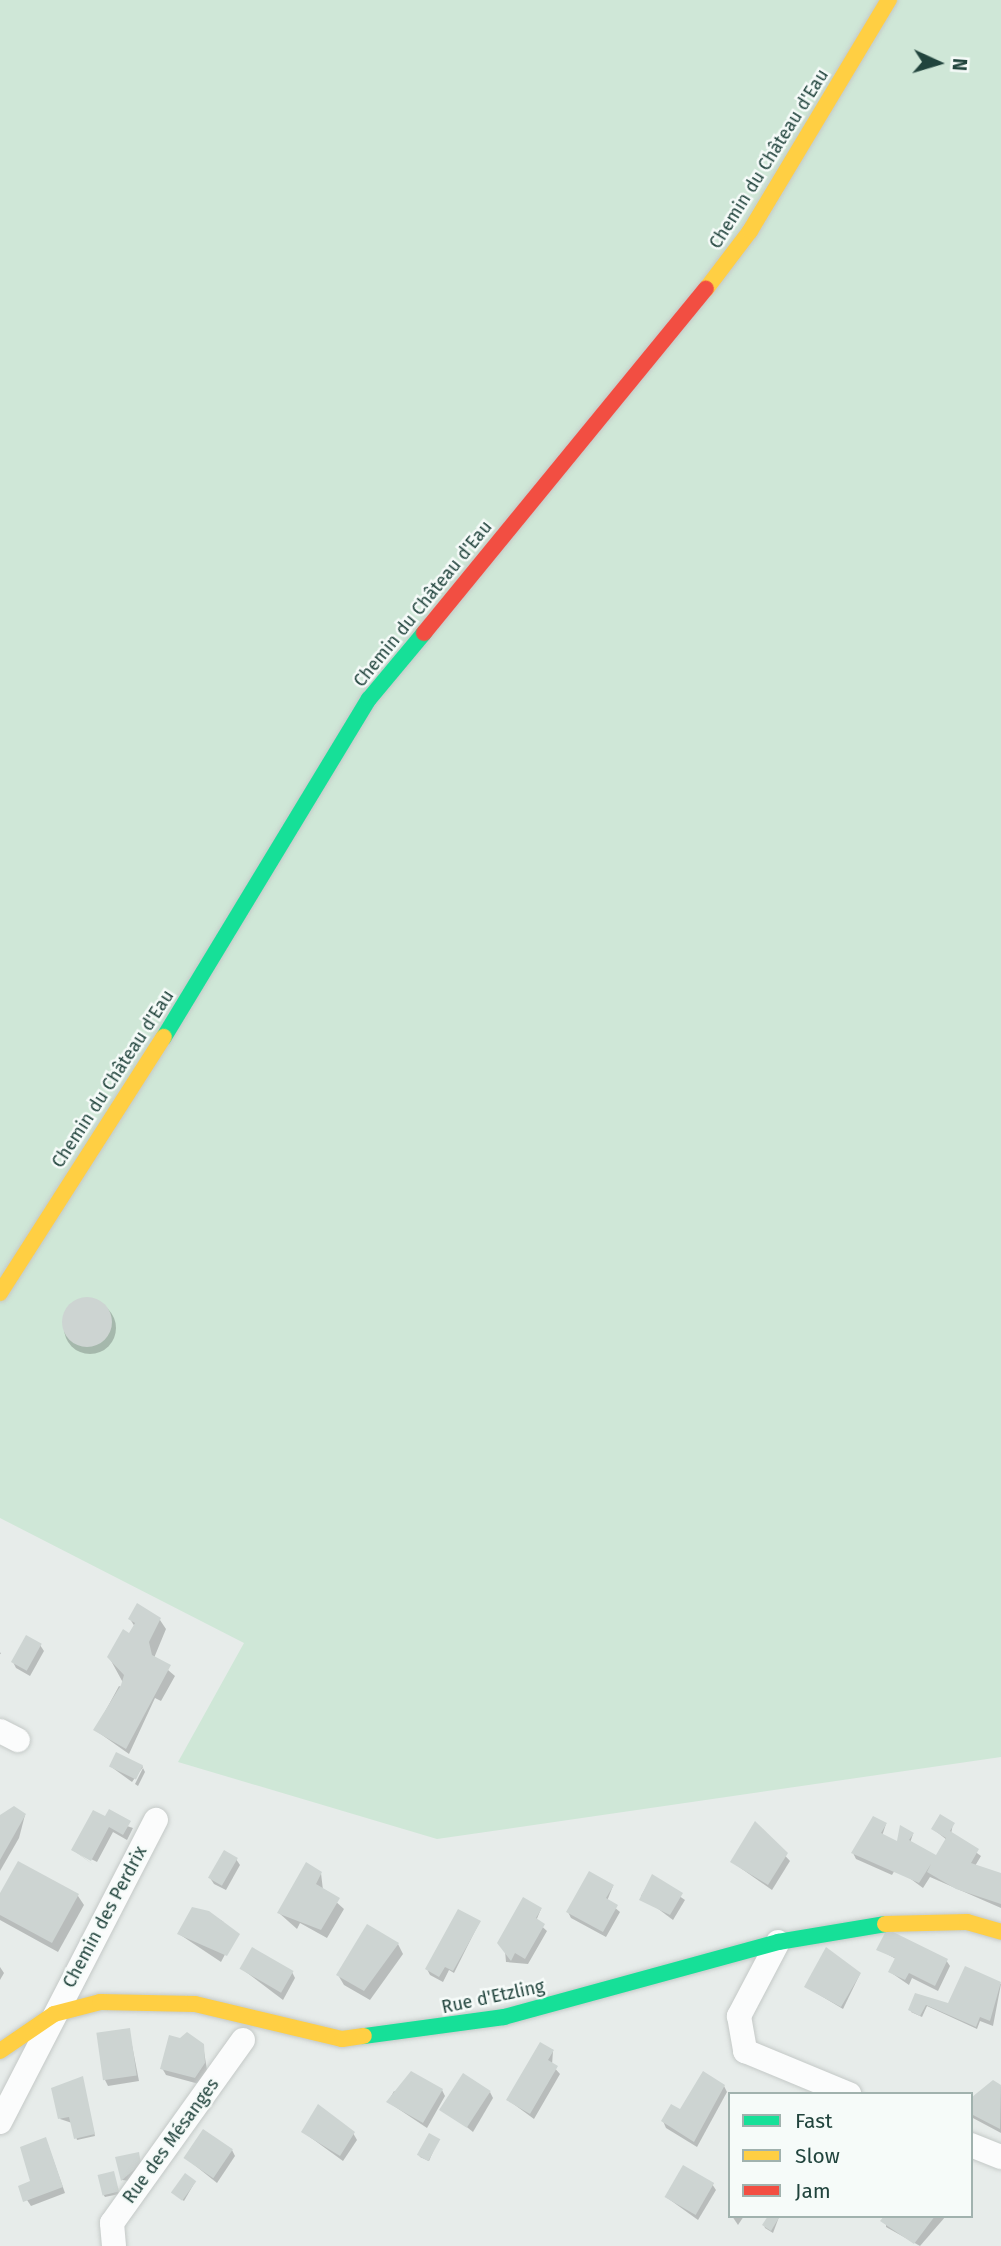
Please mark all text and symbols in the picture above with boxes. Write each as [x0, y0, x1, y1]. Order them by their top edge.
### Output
north arrow [903, 28, 973, 98]
text: N [948, 57, 971, 72]
street label: Chemin du Château d'Eau [705, 65, 833, 253]
street label: Chemin du Château d'Eau [349, 517, 497, 691]
street label: Chemin du Château d'Eau [47, 986, 179, 1172]
street label: Chemin des Perdrix [58, 1842, 152, 1992]
street label: Rue d'Etzling [440, 1976, 546, 2018]
street label: Rue des Mésanges [118, 2074, 224, 2208]
legend [728, 2092, 973, 2218]
text: Fast [795, 2108, 833, 2134]
text: Slow [795, 2143, 840, 2169]
text: Jam [795, 2178, 831, 2204]

